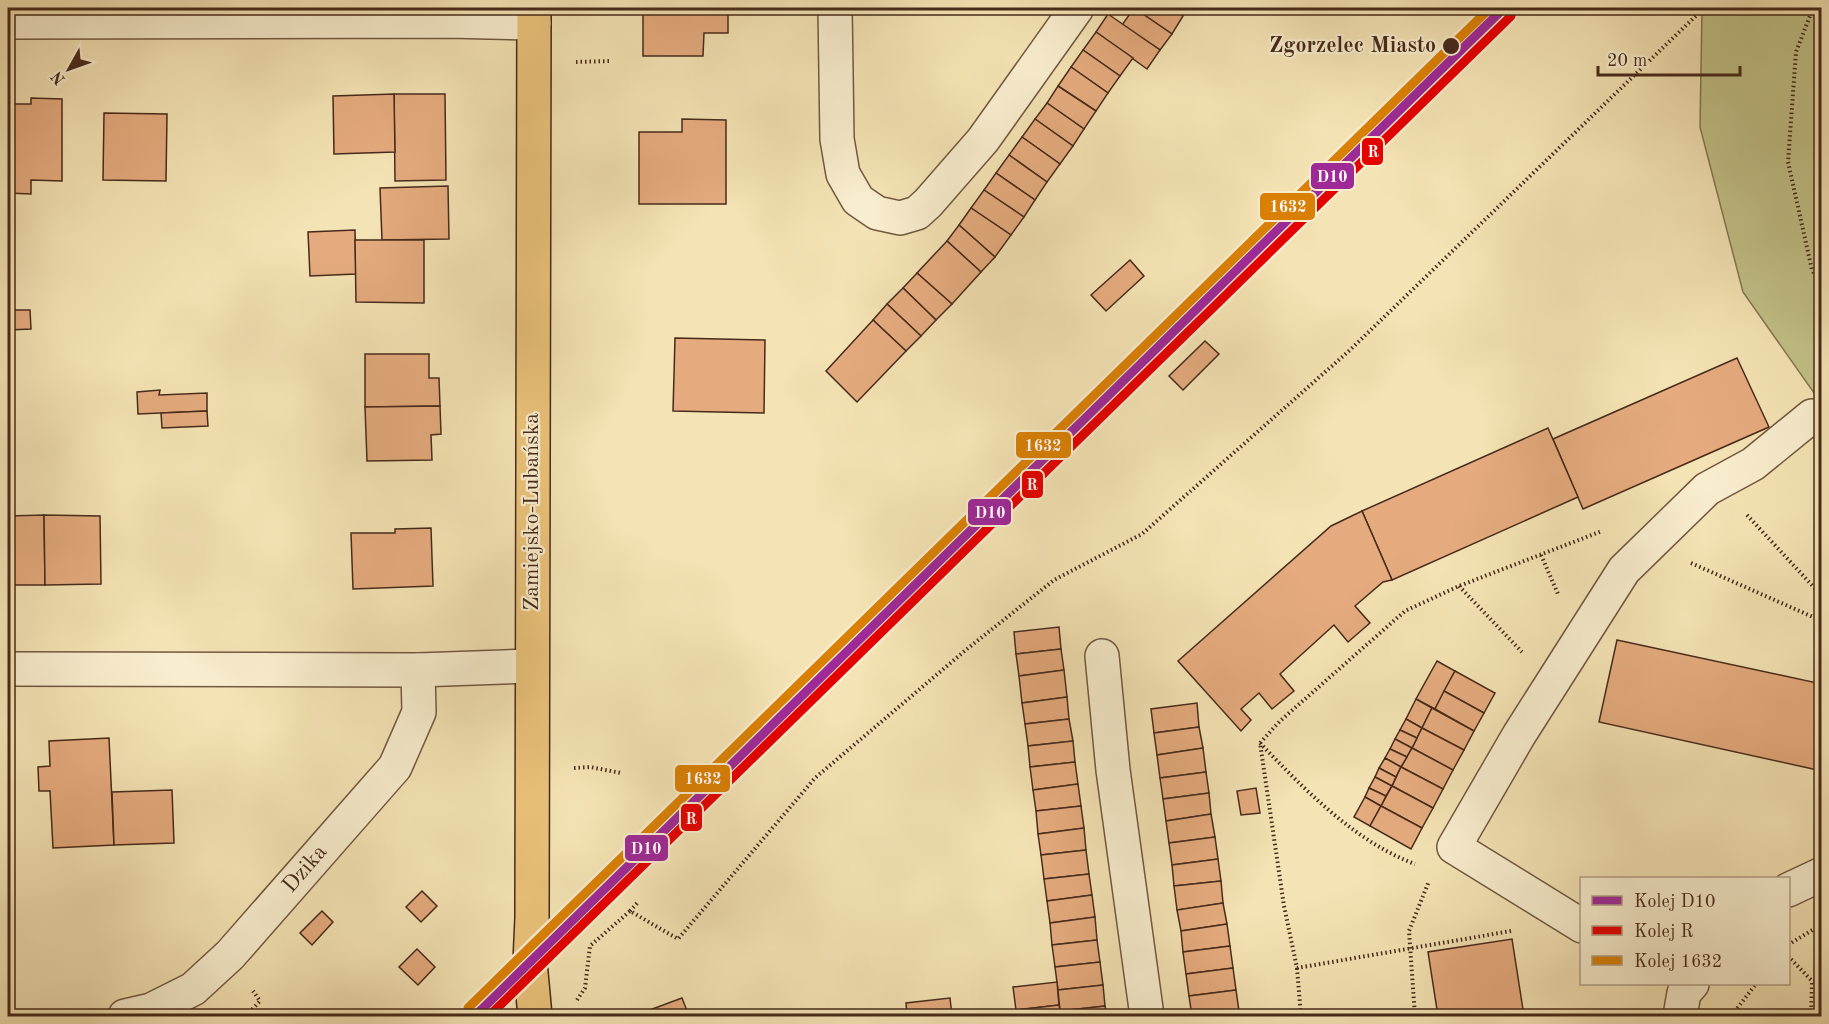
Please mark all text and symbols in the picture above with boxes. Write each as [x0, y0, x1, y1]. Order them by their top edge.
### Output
place label: Zgorzelec Miasto [1269, 35, 1436, 57]
marker: Zgorzelec Miasto [1441, 36, 1461, 56]
north arrow [39, 39, 99, 99]
scale bar [1598, 39, 1740, 77]
text: 20 m [1607, 52, 1647, 70]
text: N [48, 67, 69, 87]
line badge: R [1361, 137, 1384, 166]
text: R [1367, 145, 1379, 161]
line badge: D10 [1310, 162, 1355, 190]
text: D10 [1316, 170, 1348, 186]
line badge: 1632 [1259, 192, 1316, 221]
text: 1632 [1269, 200, 1307, 216]
street label: Zamiejsko-Lubańska [521, 413, 543, 611]
line badge: 1632 [1015, 431, 1072, 459]
text: 1632 [1024, 439, 1062, 455]
line badge: R [1021, 470, 1044, 499]
text: R [1026, 478, 1038, 494]
line badge: D10 [967, 498, 1012, 526]
text: D10 [974, 506, 1006, 522]
line badge: 1632 [674, 764, 731, 793]
text: 1632 [684, 772, 722, 788]
line badge: R [680, 803, 703, 832]
text: R [685, 812, 697, 828]
line badge: D10 [624, 834, 669, 862]
street label: Dzika [279, 841, 331, 897]
text: D10 [630, 842, 662, 858]
legend [1580, 877, 1790, 985]
text: Kolej D10 [1634, 893, 1715, 911]
text: Kolej R [1634, 923, 1693, 941]
text: Kolej 1632 [1634, 953, 1722, 971]

